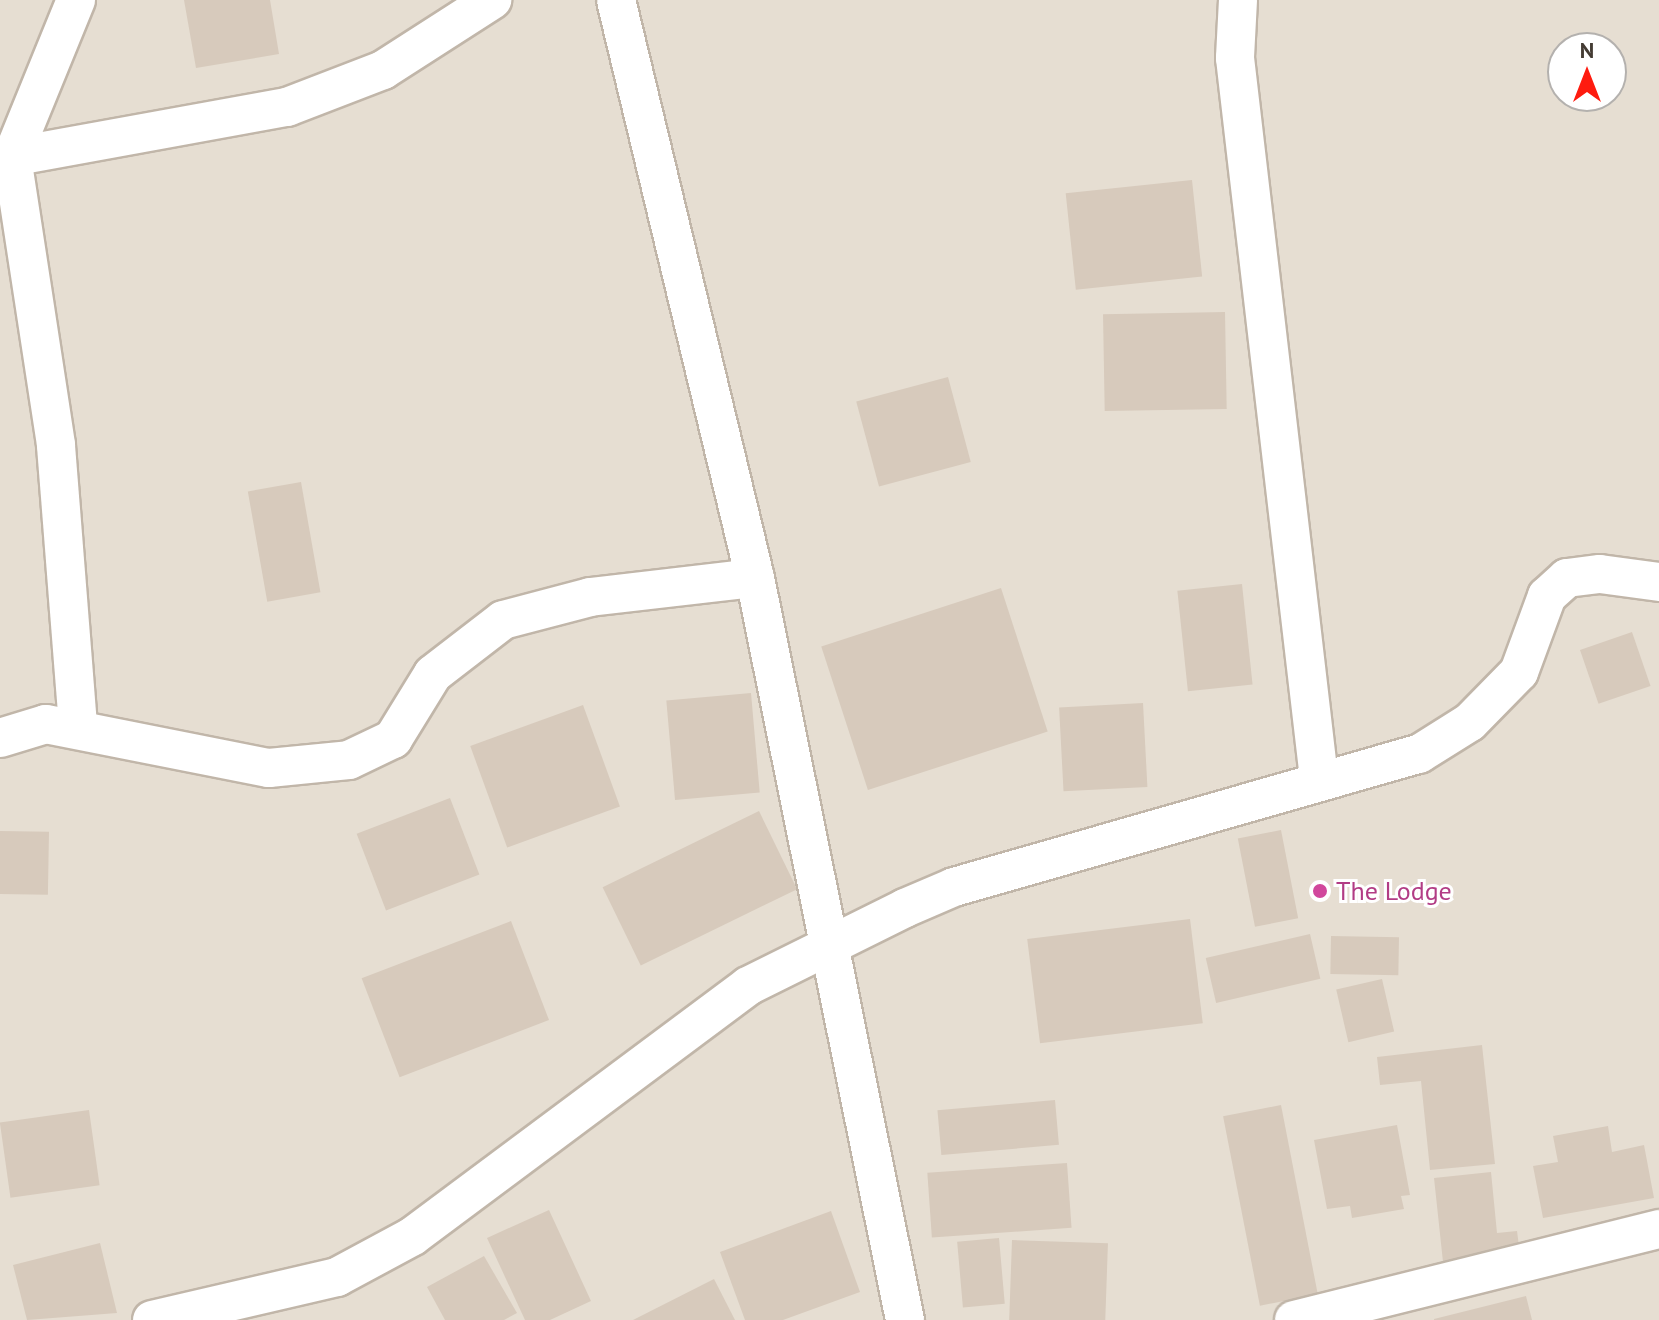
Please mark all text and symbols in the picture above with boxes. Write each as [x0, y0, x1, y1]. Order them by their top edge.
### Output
north arrow [1547, 32, 1627, 112]
text: N [1580, 36, 1594, 64]
place label: The Lodge [1336, 875, 1452, 907]
marker: The Lodge [1311, 882, 1329, 900]

